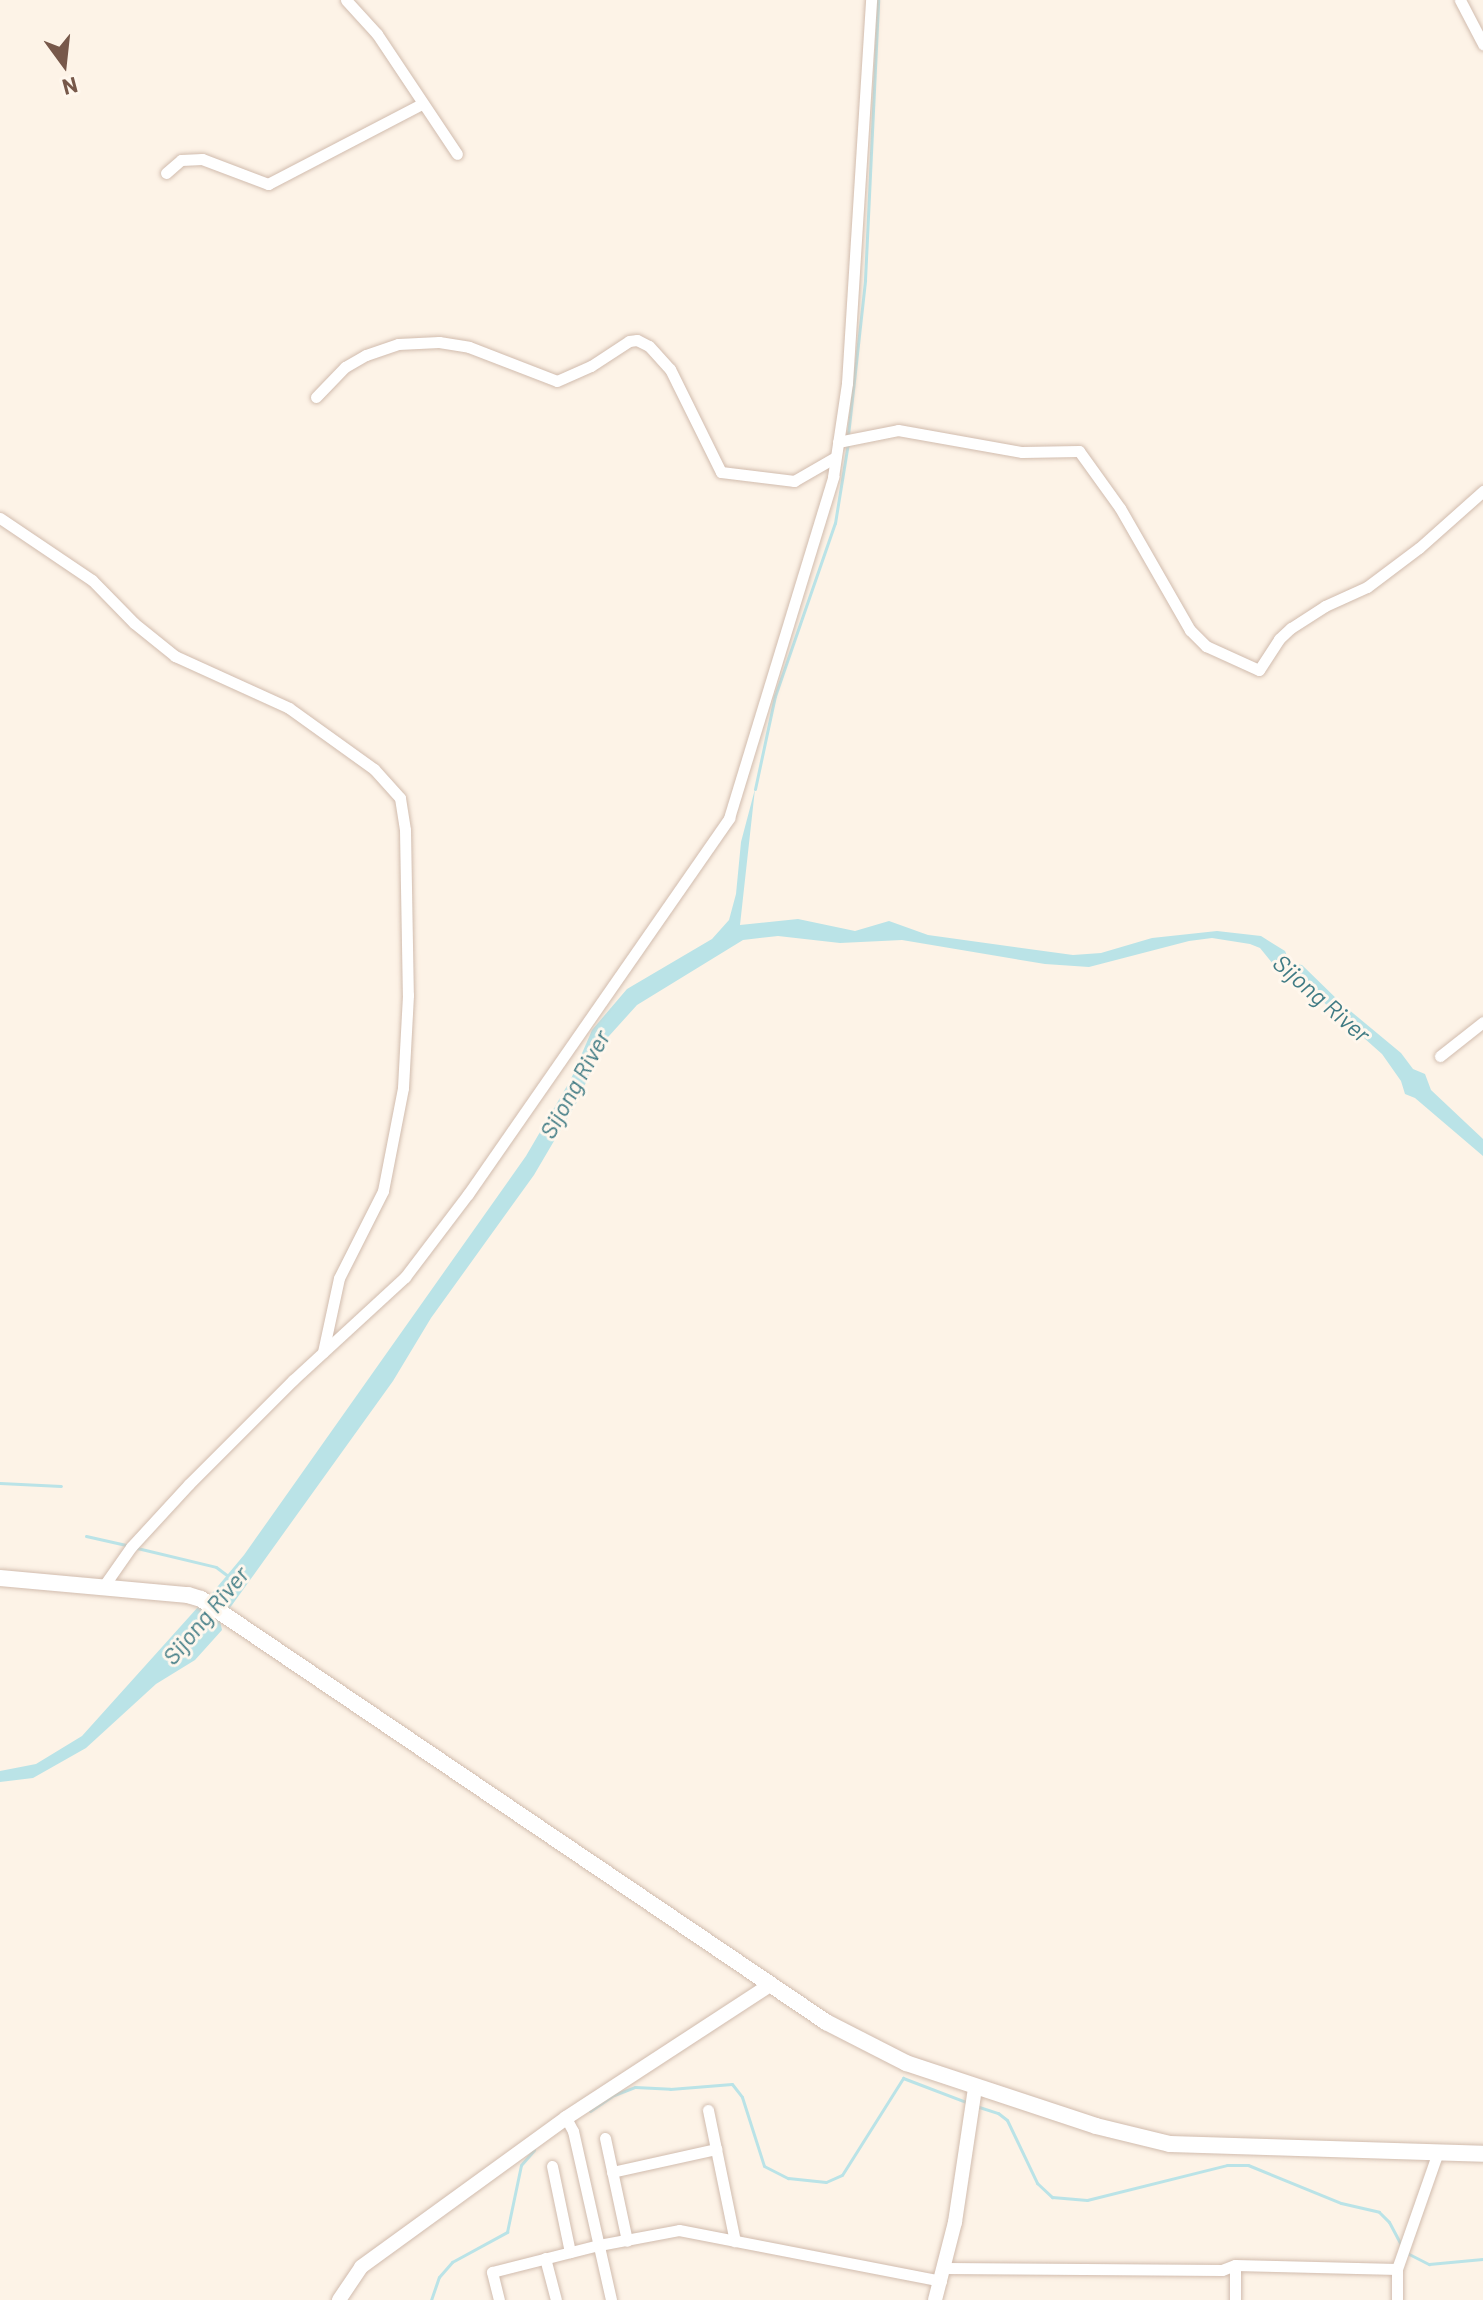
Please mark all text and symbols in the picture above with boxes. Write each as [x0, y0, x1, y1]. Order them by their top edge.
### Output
north arrow [24, 24, 104, 104]
text: N [60, 73, 81, 102]
water label: Sijong River [1268, 948, 1376, 1048]
water label: Sijong River [532, 1025, 616, 1143]
water label: Sijong River [156, 1560, 254, 1670]

